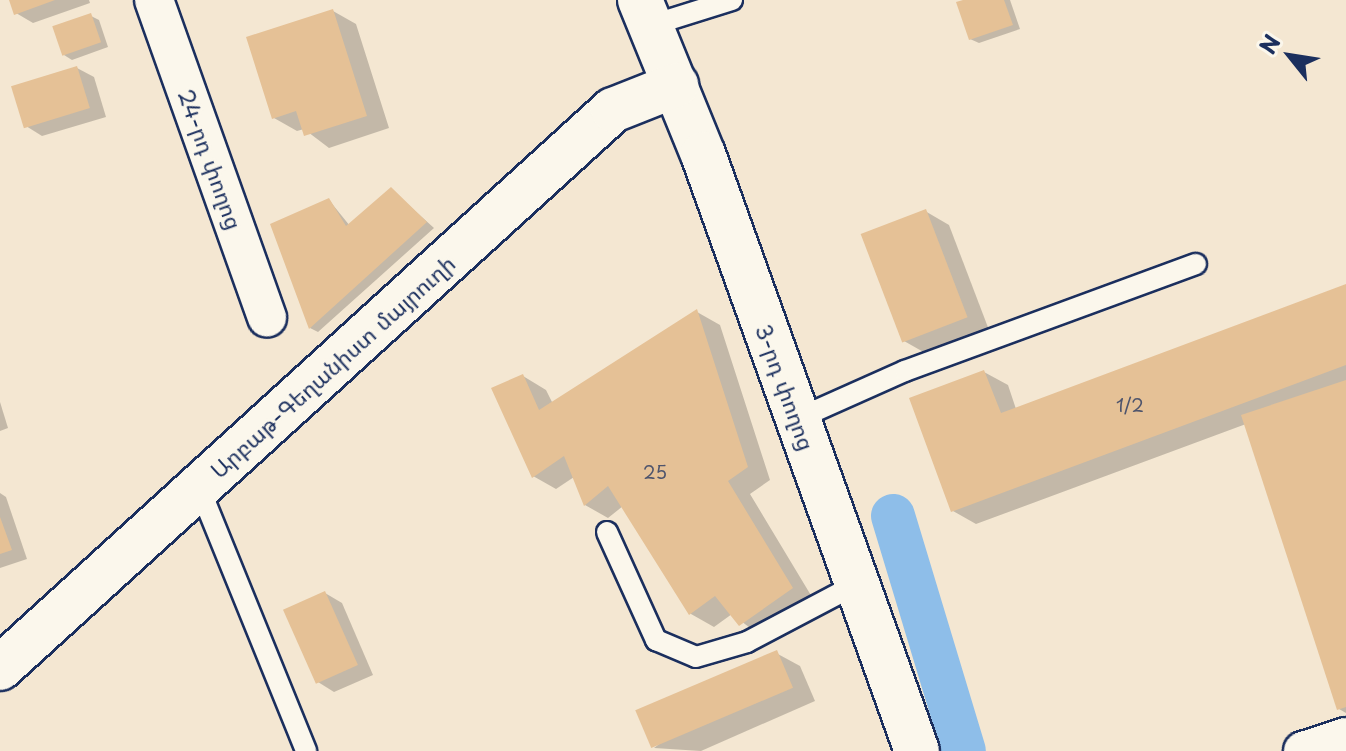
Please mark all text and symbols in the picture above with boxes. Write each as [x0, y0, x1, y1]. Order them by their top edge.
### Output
north arrow [1250, 16, 1330, 96]
text: N [1250, 28, 1287, 60]
street label: 24-րդ փողոց [173, 85, 249, 233]
street label: Արբաթ-Գեղանիստ մայրուղի [204, 249, 460, 483]
street label: 3-րդ փողոց [751, 320, 821, 454]
house number: 1/2 [1116, 394, 1144, 416]
house number: 25 [643, 461, 667, 483]

